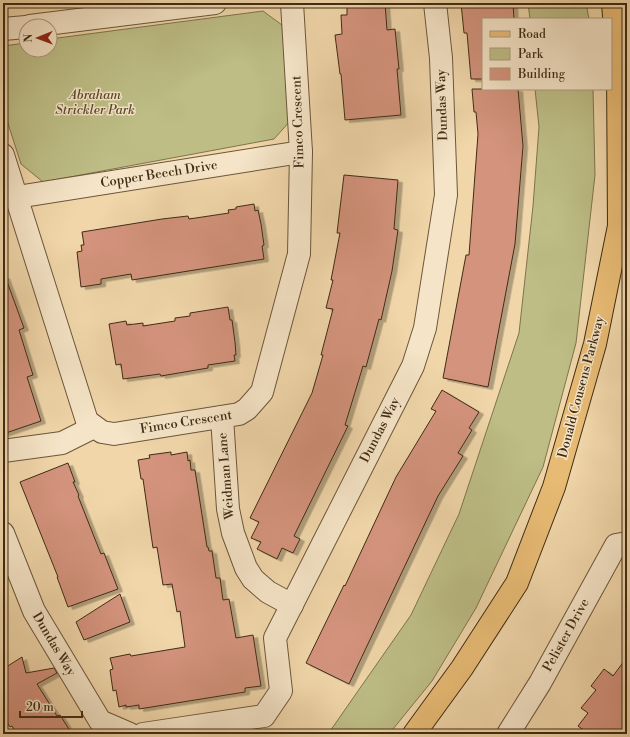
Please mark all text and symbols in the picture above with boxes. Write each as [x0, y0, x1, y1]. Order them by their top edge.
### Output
north arrow [18, 18, 58, 58]
legend [482, 18, 612, 90]
text: Road [518, 27, 546, 42]
text: N [22, 33, 36, 43]
text: Park [518, 47, 544, 62]
text: Building [517, 67, 566, 82]
street label: Dundas Way [433, 68, 451, 141]
street label: Fimco Crescent [288, 75, 308, 169]
park label: Abraham Strickler Park [55, 87, 135, 118]
street label: Copper Beech Drive [99, 157, 219, 191]
street label: Donald Cousens Parkway [554, 314, 608, 460]
street label: Dundas Way [357, 394, 404, 465]
street label: Fimco Crescent [139, 407, 233, 437]
street label: Weidman Lane [214, 431, 238, 521]
street label: Pelister Drive [539, 595, 593, 674]
street label: Dundas Way [29, 609, 80, 679]
scale bar [20, 693, 82, 719]
text: 20 m [26, 700, 54, 715]

